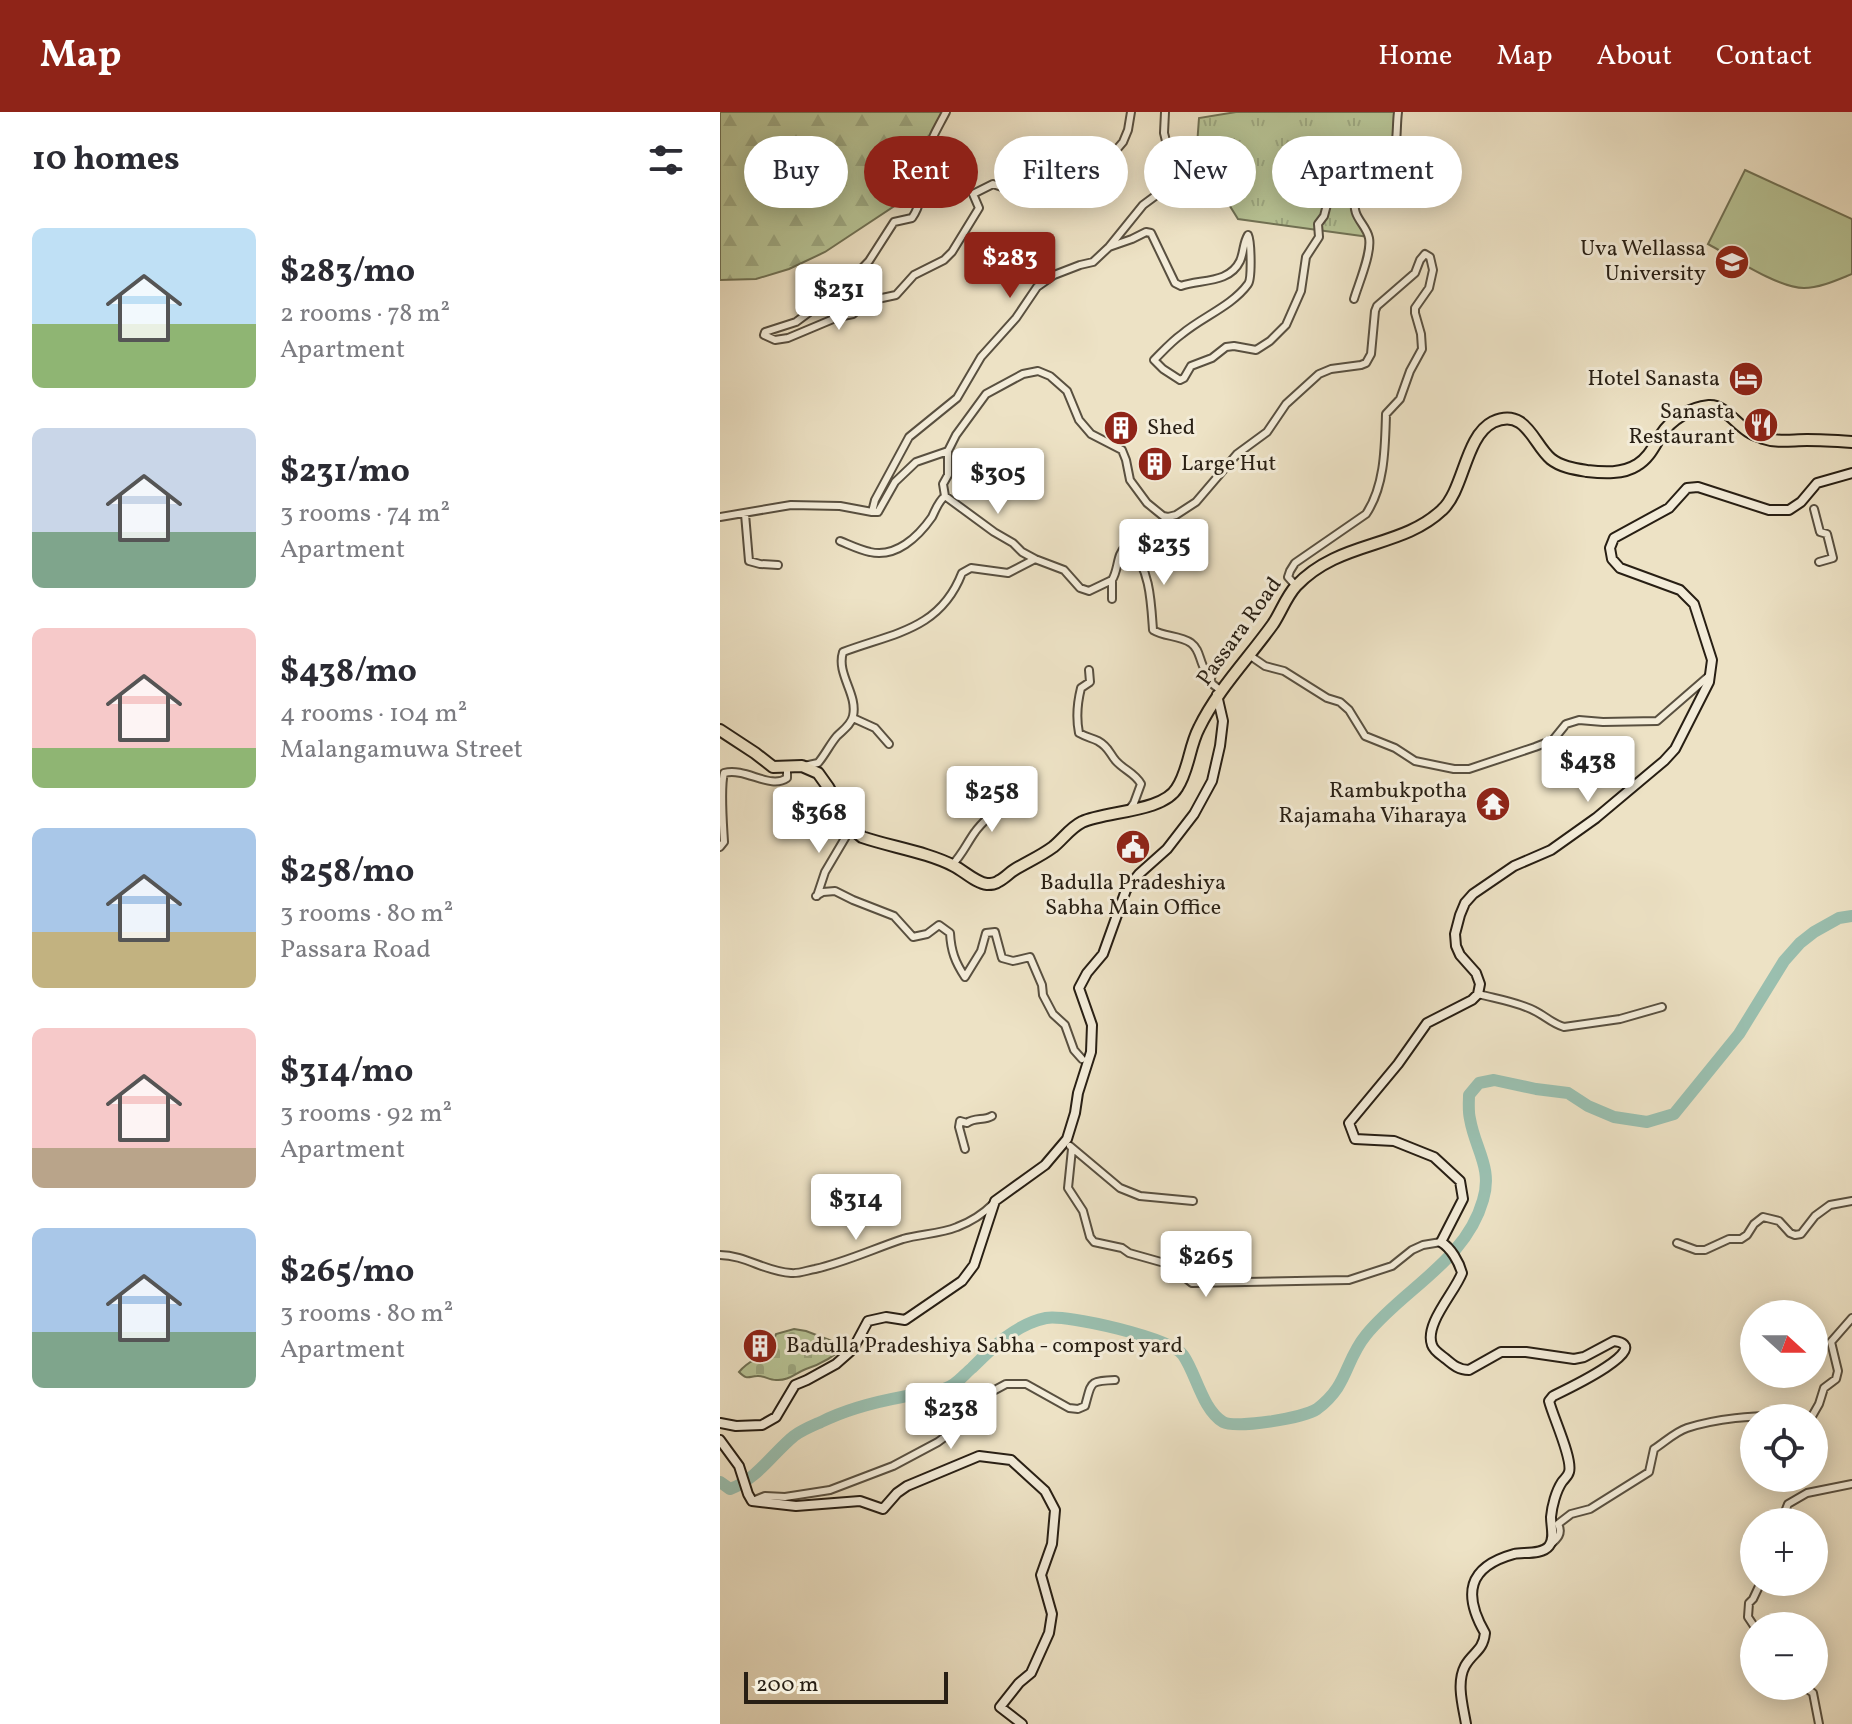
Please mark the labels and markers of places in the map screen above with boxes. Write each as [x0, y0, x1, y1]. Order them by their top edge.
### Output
pin: $283 [963, 232, 1057, 300]
place label: Uva Wellassa University [1580, 234, 1706, 290]
school or university icon: Uva Wellassa University [1713, 243, 1751, 281]
pin: $231 [792, 264, 886, 332]
hotel icon: Hotel Sanasta [1727, 360, 1765, 398]
place label: Hotel Sanasta [1588, 364, 1720, 395]
place label: Sanasta Restaurant [1628, 397, 1735, 453]
restaurant icon: Sanasta Restaurant [1742, 406, 1780, 444]
building icon: Shed [1102, 409, 1140, 447]
place label: Shed [1147, 413, 1195, 444]
building icon: Large Hut [1136, 445, 1174, 483]
pin: $305 [951, 448, 1045, 516]
place label: Large Hut [1181, 449, 1277, 480]
pin: $235 [1117, 519, 1211, 587]
pin: $438 [1541, 736, 1635, 804]
pin: $258 [945, 766, 1039, 834]
place label: Rambukpotha Rajamaha Viharaya [1279, 776, 1467, 832]
temple icon: Rambukpotha Rajamaha Viharaya [1474, 785, 1512, 823]
pin: $368 [772, 787, 866, 855]
public building icon: Badulla Pradeshiya Sabha Main Office [1114, 828, 1152, 866]
place label: Badulla Pradeshiya Sabha Main Office [1040, 868, 1226, 924]
pin: $314 [809, 1174, 903, 1242]
pin: $265 [1159, 1231, 1253, 1299]
building icon: Badulla Pradeshiya Sabha - compost yard [741, 1327, 779, 1365]
place label: Badulla Pradeshiya Sabha - compost yard [786, 1331, 1183, 1362]
pin: $238 [904, 1383, 998, 1451]

